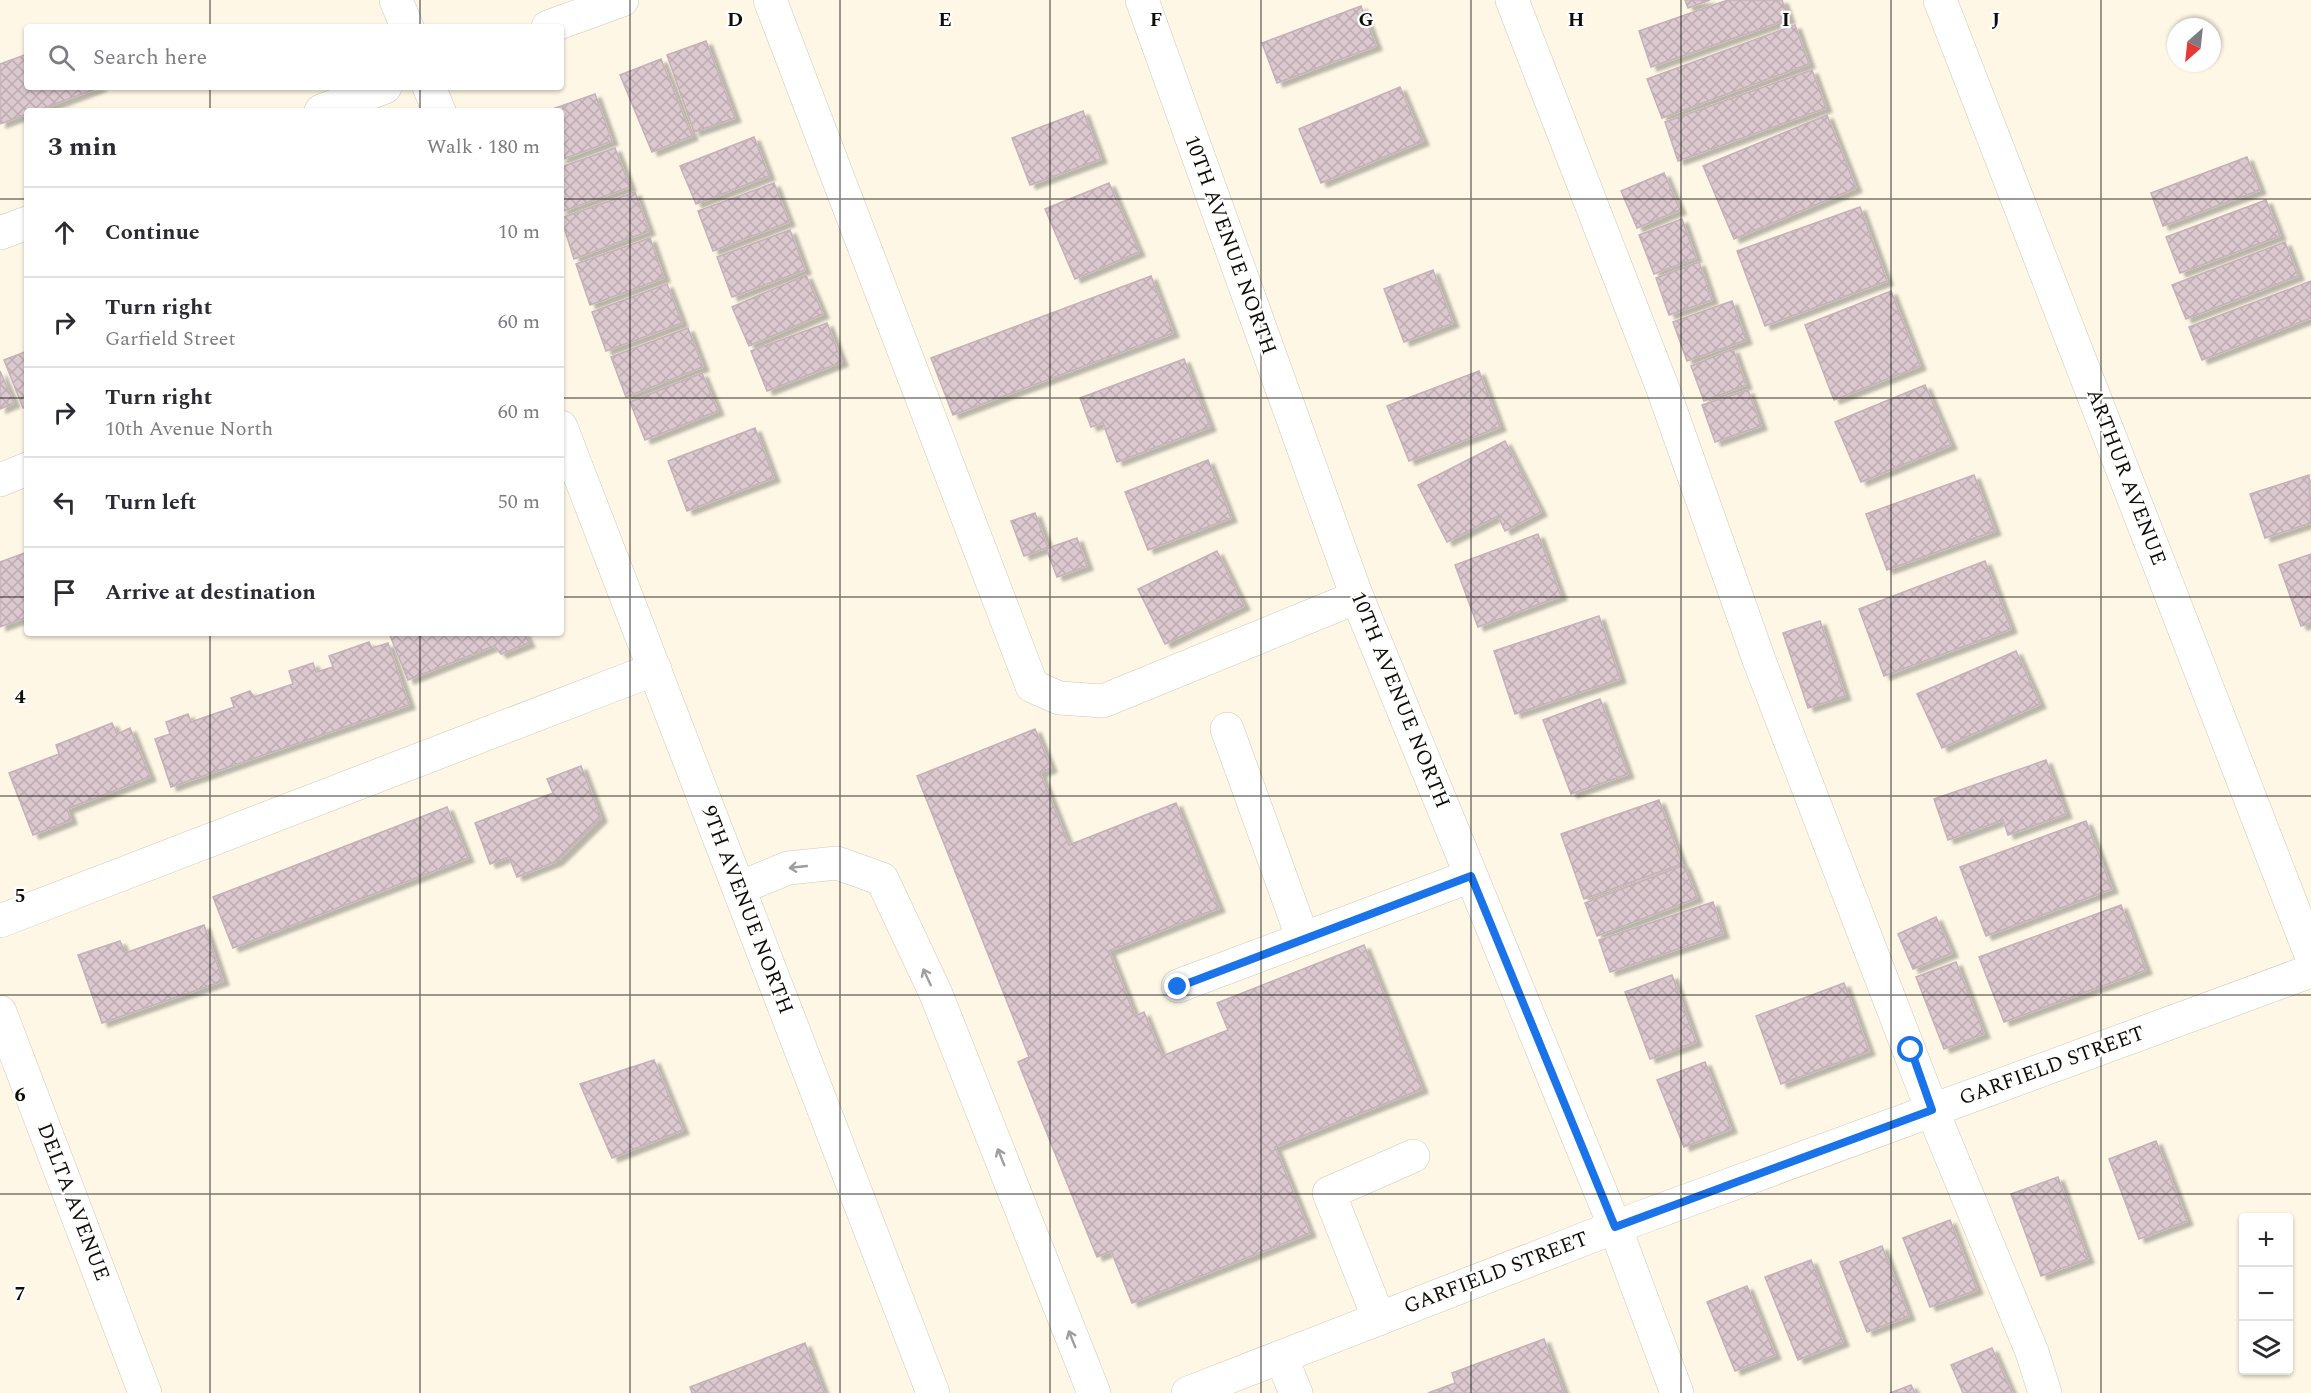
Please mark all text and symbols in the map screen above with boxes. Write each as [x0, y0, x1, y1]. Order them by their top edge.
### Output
text: D [727, 5, 743, 35]
text: E [938, 5, 952, 35]
text: F [1150, 5, 1162, 35]
text: G [1358, 5, 1374, 35]
text: H [1568, 5, 1584, 35]
text: I [1782, 5, 1790, 35]
text: J [1992, 5, 2000, 35]
north arrow [2167, 18, 2221, 72]
search box [24, 24, 564, 90]
icon: search [45, 41, 78, 74]
text: Search here [93, 41, 207, 74]
text: 3 min [48, 127, 117, 167]
street label: 10TH AVENUE NORTH [1175, 131, 1285, 359]
text: Walk · 180 m [427, 132, 540, 162]
icon: ahead [48, 216, 81, 249]
text: Continue [105, 216, 200, 249]
text: 10 m [498, 217, 540, 247]
text: Turn right [105, 291, 212, 324]
icon: right [48, 306, 81, 339]
text: 60 m [498, 307, 540, 337]
text: Garfield Street [105, 324, 236, 354]
text: Turn right [105, 381, 212, 414]
street label: ARTHUR AVENUE [2078, 384, 2174, 570]
icon: right [48, 396, 81, 429]
text: 60 m [498, 397, 540, 427]
text: 10th Avenue North [105, 414, 273, 444]
icon: left [48, 486, 81, 519]
text: Turn left [105, 486, 197, 519]
text: 50 m [498, 487, 540, 517]
icon: arrive [48, 576, 81, 609]
text: Arrive at destination [105, 576, 316, 609]
street label: 10TH AVENUE NORTH [1342, 587, 1458, 813]
text: 4 [14, 682, 26, 712]
street label: 9TH AVENUE NORTH [692, 801, 802, 1019]
one-way arrow [788, 862, 808, 873]
text: 5 [14, 881, 26, 911]
one-way arrow [921, 968, 933, 986]
route end [1164, 973, 1190, 999]
street label: GARFIELD STREET [1955, 1018, 2149, 1114]
route start [1897, 1036, 1923, 1062]
text: 6 [14, 1080, 26, 1110]
street label: DELTA AVENUE [28, 1118, 118, 1286]
one-way arrow [995, 1149, 1006, 1167]
map controls [2239, 1213, 2293, 1375]
button: + [2239, 1213, 2293, 1267]
street label: GARFIELD STREET [1399, 1223, 1593, 1323]
button: − [2239, 1267, 2293, 1321]
text: 7 [14, 1279, 26, 1309]
button: layers [2239, 1321, 2293, 1375]
one-way arrow [1066, 1330, 1077, 1348]

